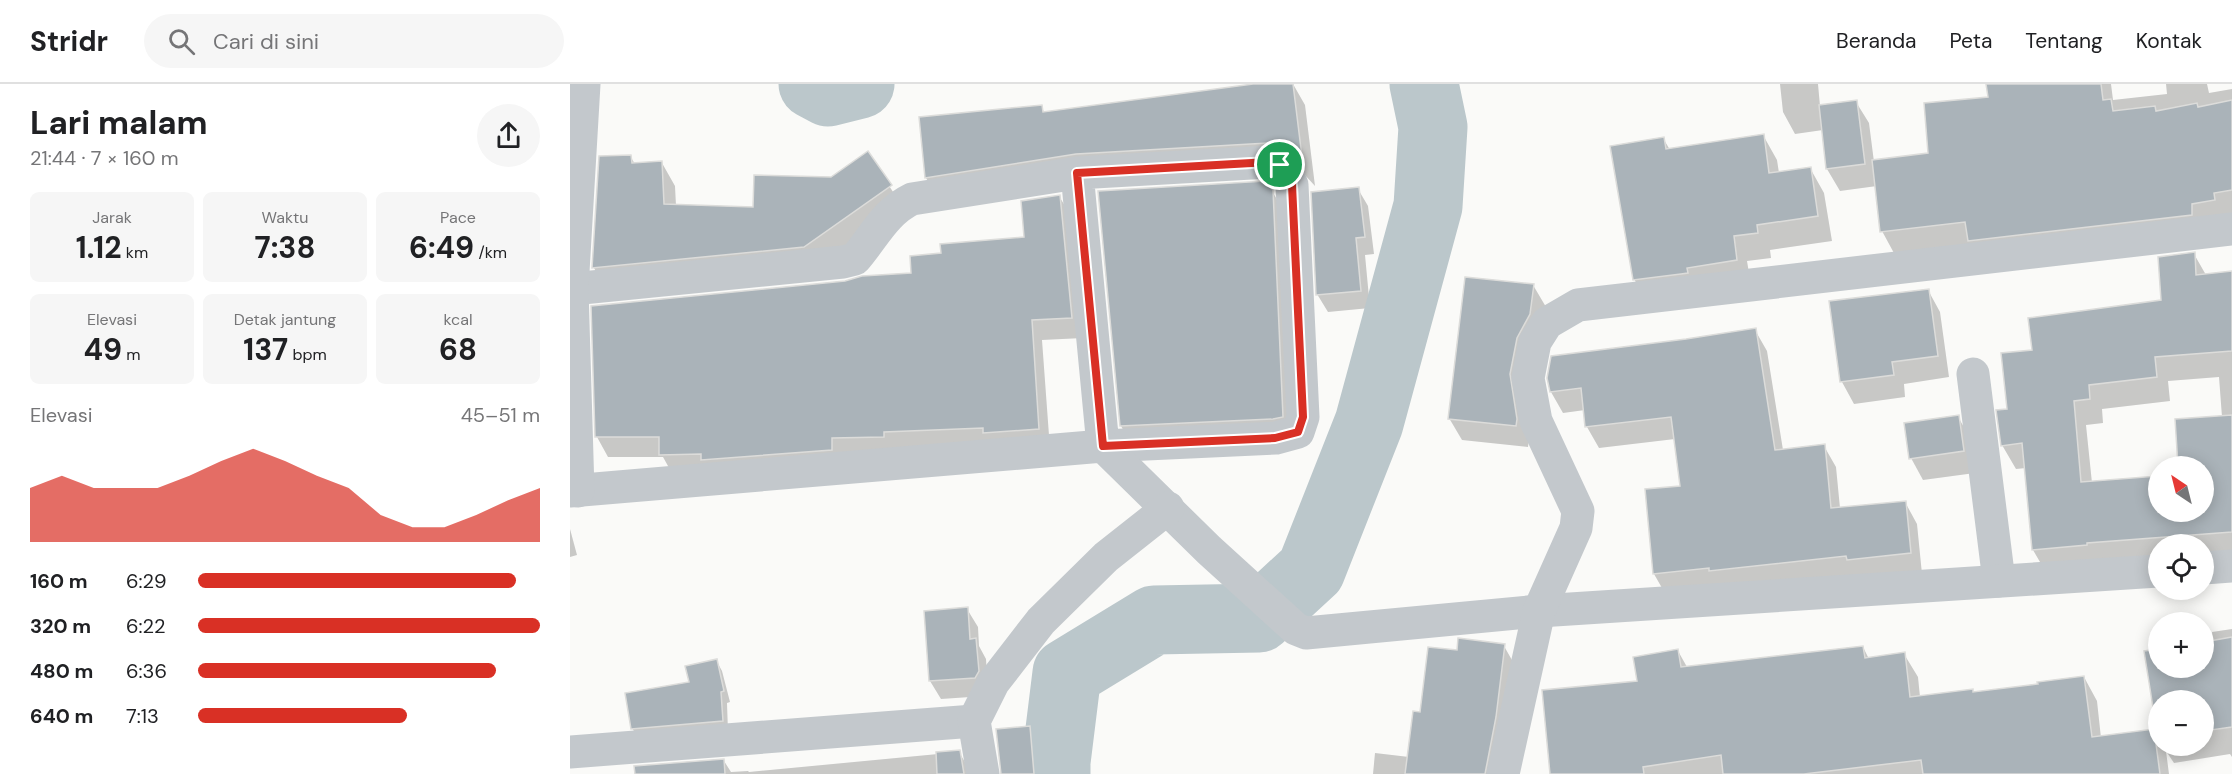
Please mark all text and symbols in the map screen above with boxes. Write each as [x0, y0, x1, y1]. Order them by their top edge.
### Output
search box [144, 14, 564, 68]
text: Stridr [30, 23, 108, 60]
icon: search [165, 25, 198, 58]
text: Cari di sini [213, 27, 319, 56]
text: Beranda [1836, 27, 1917, 55]
text: Peta [1950, 27, 1992, 55]
text: Tentang [2025, 27, 2103, 55]
text: Kontak [2136, 27, 2202, 55]
text: Lari malam [30, 101, 208, 144]
button: share [477, 104, 540, 167]
pin [1254, 139, 1305, 190]
text: 21:44 · 7 × 160 m [30, 145, 179, 171]
icon: arrive [1263, 148, 1296, 181]
text: Jarak [92, 207, 132, 228]
text: Waktu [262, 207, 308, 228]
text: Pace [440, 207, 476, 228]
text: 1.12 [76, 228, 122, 267]
text: 7:38 [255, 228, 315, 267]
text: 6:49 [409, 228, 474, 267]
text: km [122, 242, 148, 263]
text: /km [474, 242, 507, 263]
text: Elevasi [87, 309, 137, 330]
text: Detak jantung [234, 309, 336, 330]
text: kcal [444, 309, 472, 330]
text: 49 [83, 330, 122, 369]
text: 137 [243, 330, 288, 369]
text: 68 [439, 330, 477, 369]
text: m [122, 344, 141, 365]
text: bpm [288, 344, 327, 365]
text: Elevasi [30, 402, 92, 428]
text: 45–51 m [461, 402, 540, 428]
north arrow [2148, 456, 2214, 522]
map controls [2148, 456, 2214, 756]
button: locate [2148, 534, 2214, 600]
text: 160 m [30, 568, 88, 594]
text: 6:29 [126, 568, 166, 594]
button: + [2148, 612, 2214, 678]
text: 320 m [30, 613, 91, 639]
text: 6:22 [126, 613, 166, 639]
text: 480 m [30, 658, 93, 684]
text: 6:36 [126, 658, 167, 684]
button: − [2148, 690, 2214, 756]
text: 640 m [30, 703, 93, 729]
text: 7:13 [126, 703, 159, 729]

